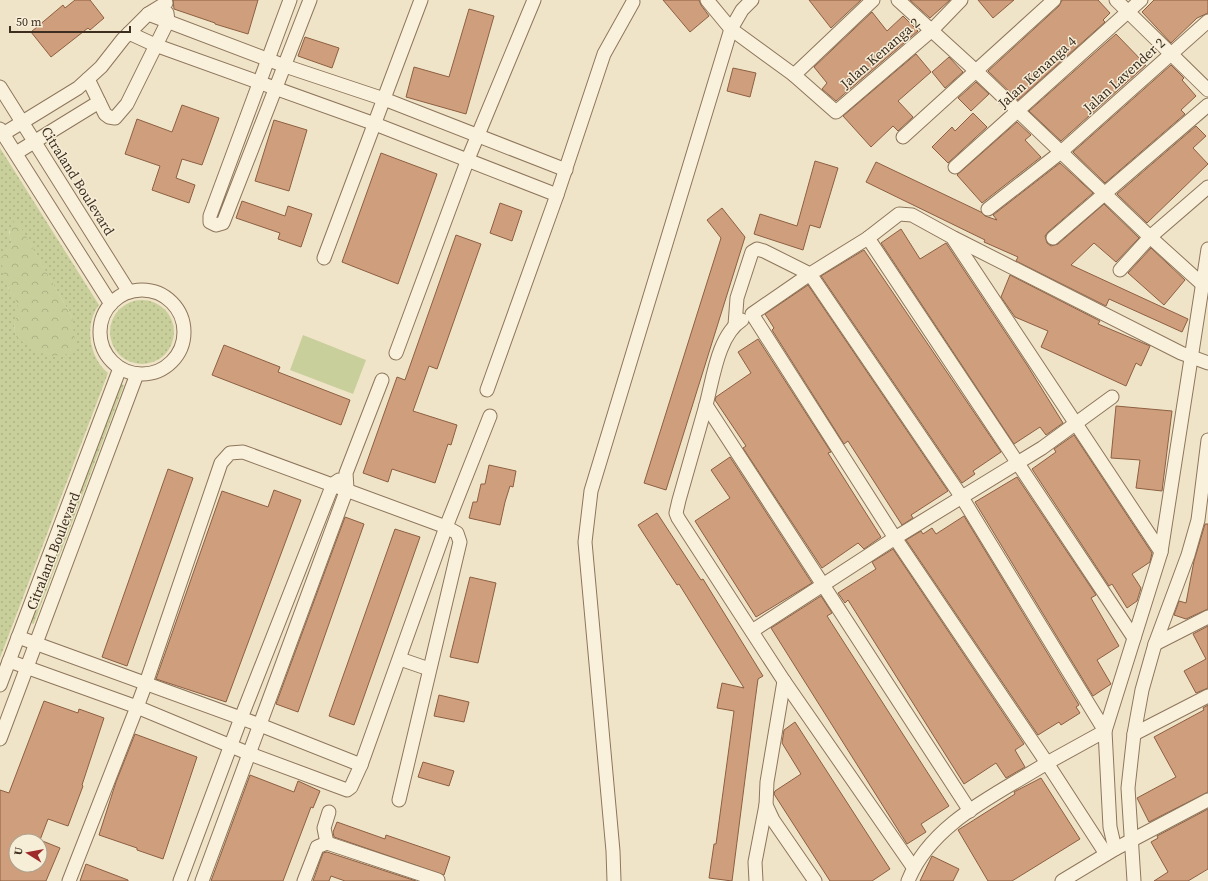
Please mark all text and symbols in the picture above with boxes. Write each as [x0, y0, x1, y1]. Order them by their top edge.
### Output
scale bar [10, 8, 130, 34]
street label: Jalan Kenanga 2 [835, 13, 924, 94]
text: 50 m [16, 14, 42, 30]
street label: Jalan Kenanga 4 [993, 31, 1081, 113]
street label: Jalan Lavender 2 [1078, 33, 1169, 118]
street label: Citraland Boulevard [37, 123, 120, 239]
street label: Citraland Boulevard [21, 489, 85, 613]
north arrow [8, 833, 48, 873]
text: U [11, 846, 27, 857]

